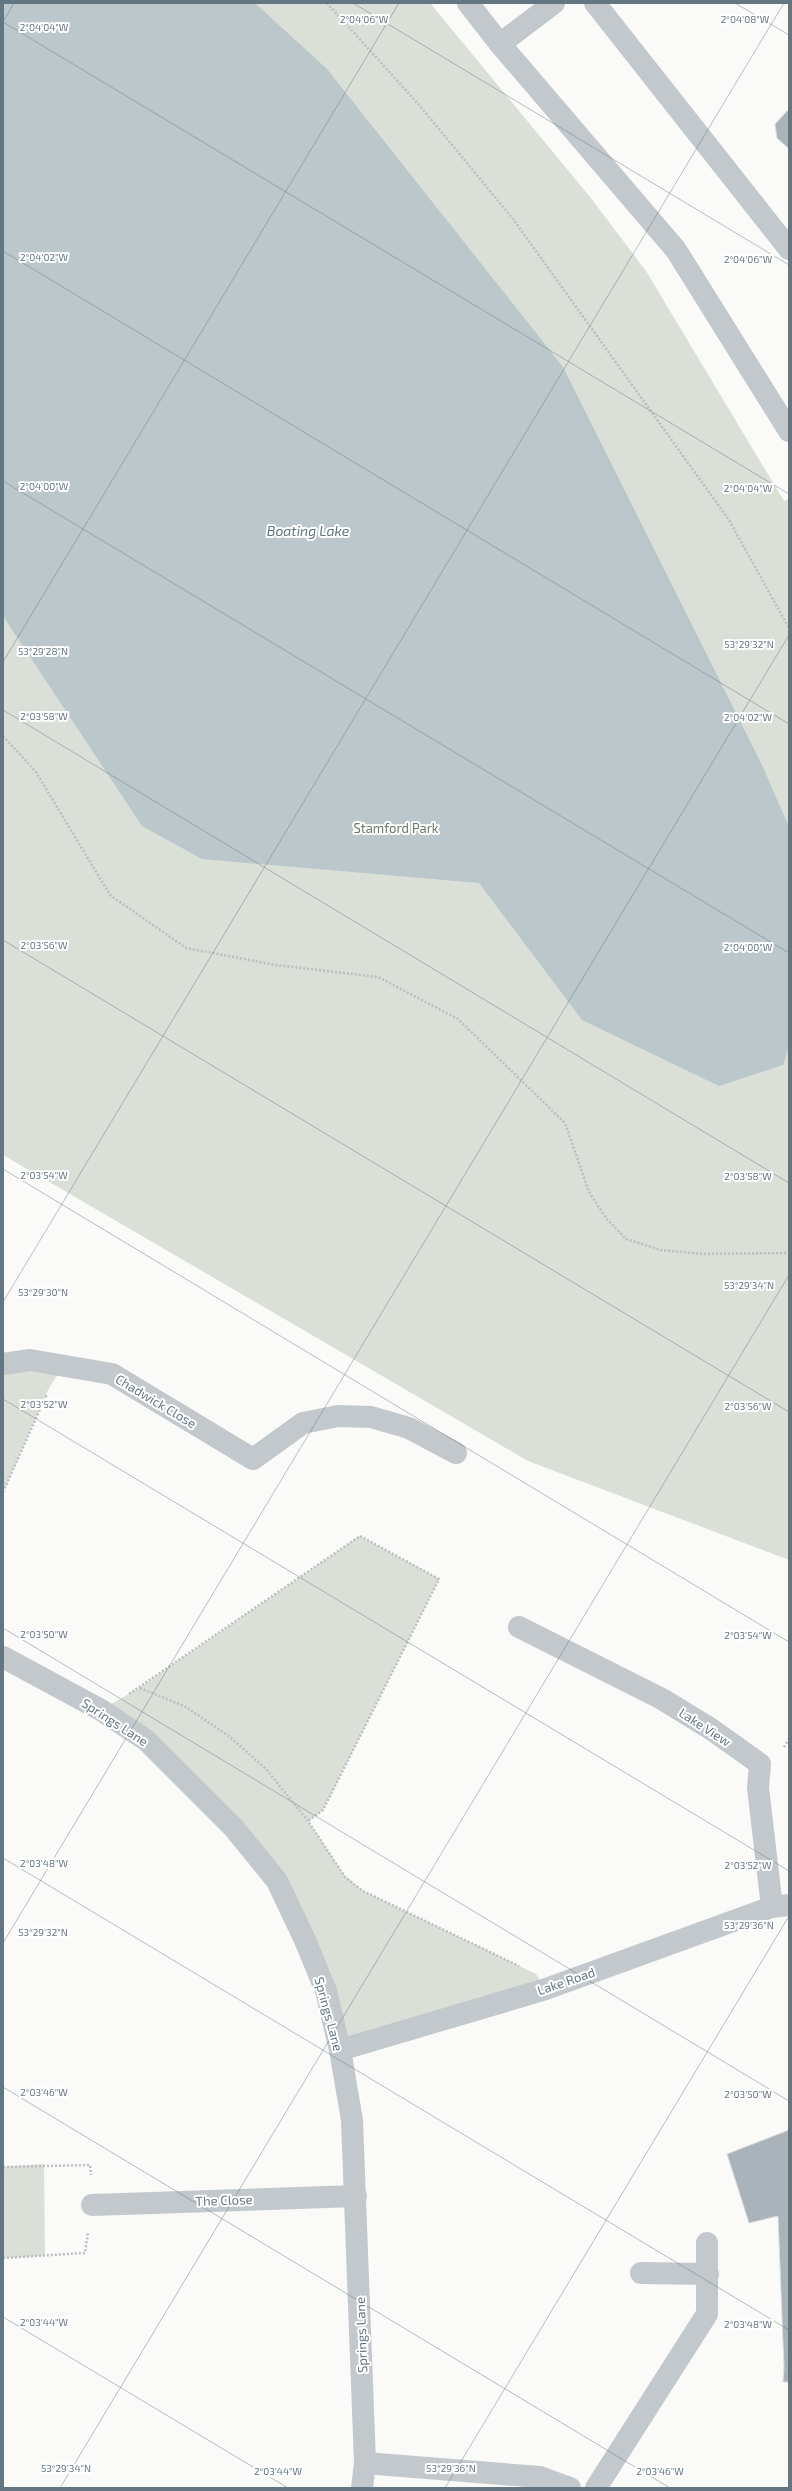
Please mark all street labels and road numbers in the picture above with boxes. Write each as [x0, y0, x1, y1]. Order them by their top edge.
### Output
street label: Chadwick Close [113, 1371, 199, 1431]
street label: Springs Lane [79, 1695, 151, 1749]
street label: Lake View [676, 1704, 734, 1750]
street label: Lake Road [535, 1964, 597, 1998]
street label: Springs Lane [311, 1975, 347, 2053]
street label: The Close [195, 2191, 253, 2209]
street label: Springs Lane [352, 2297, 370, 2373]

